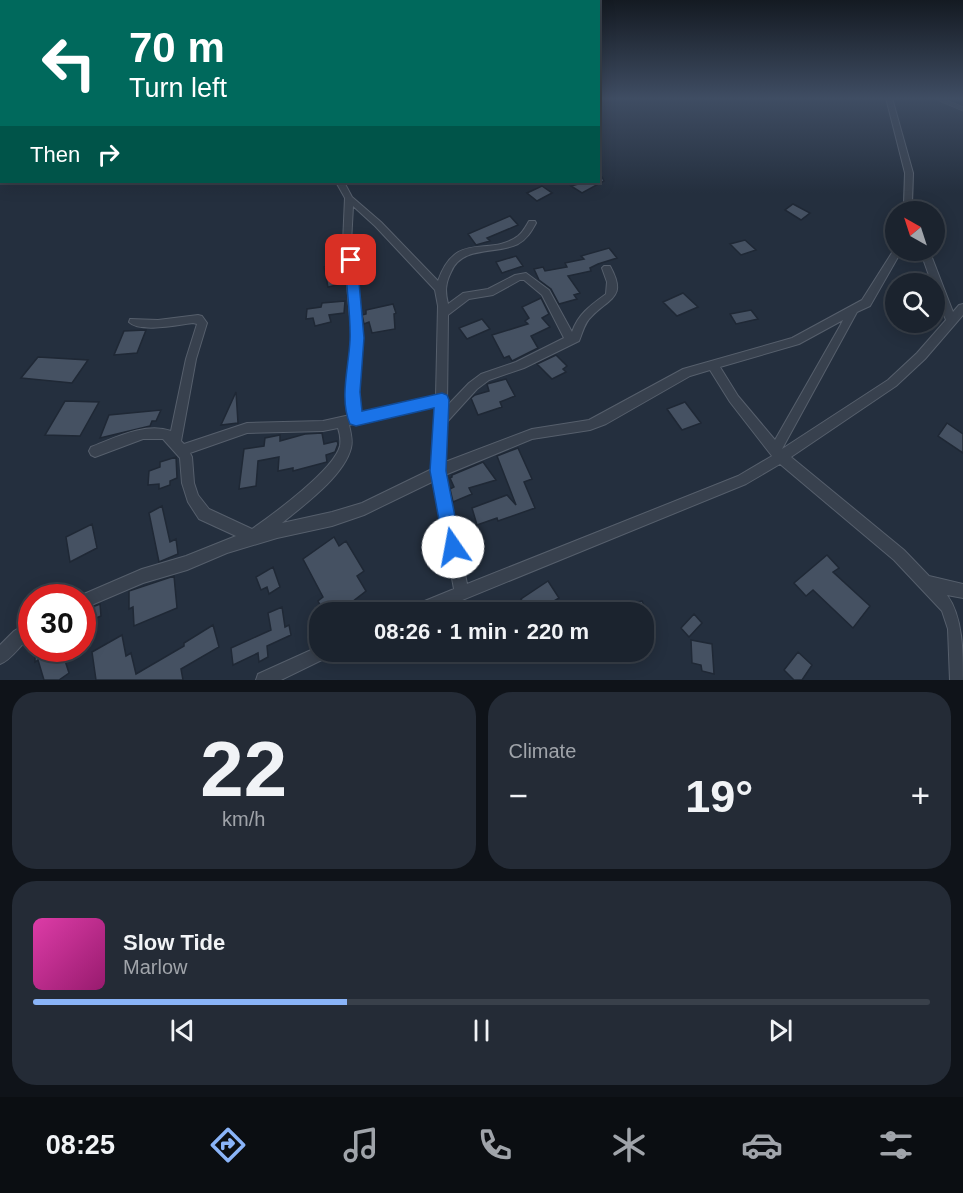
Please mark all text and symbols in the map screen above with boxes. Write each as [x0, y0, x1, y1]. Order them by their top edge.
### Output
icon: left [30, 24, 108, 102]
text: 70 m [129, 24, 225, 71]
text: Turn left [129, 73, 227, 103]
icon: right [92, 138, 125, 171]
text: Then [30, 142, 80, 167]
north arrow [885, 201, 945, 261]
map controls [885, 201, 945, 333]
pin [325, 234, 376, 285]
icon: arrive [334, 243, 367, 276]
button: search [885, 273, 945, 333]
position arrow [421, 515, 485, 579]
speed limit sign: 30 [18, 584, 96, 662]
text: 08:26 · 1 min · 220 m [374, 619, 589, 644]
text: 22 [200, 725, 287, 813]
text: Climate [509, 740, 576, 762]
text: 19° [685, 771, 753, 822]
text: − [509, 777, 528, 814]
text: + [911, 777, 930, 814]
text: km/h [222, 808, 265, 830]
text: Slow Tide [123, 930, 225, 955]
text: Marlow [123, 956, 187, 978]
icon: previous [166, 1014, 199, 1047]
icon: pause [465, 1014, 498, 1047]
icon: next [764, 1014, 797, 1047]
icon: directions [207, 1124, 249, 1166]
icon: music [340, 1124, 382, 1166]
icon: phone [474, 1124, 516, 1166]
icon: climate [608, 1124, 650, 1166]
icon: car [741, 1124, 783, 1166]
icon: filters [875, 1124, 917, 1166]
text: 08:25 [46, 1130, 115, 1160]

